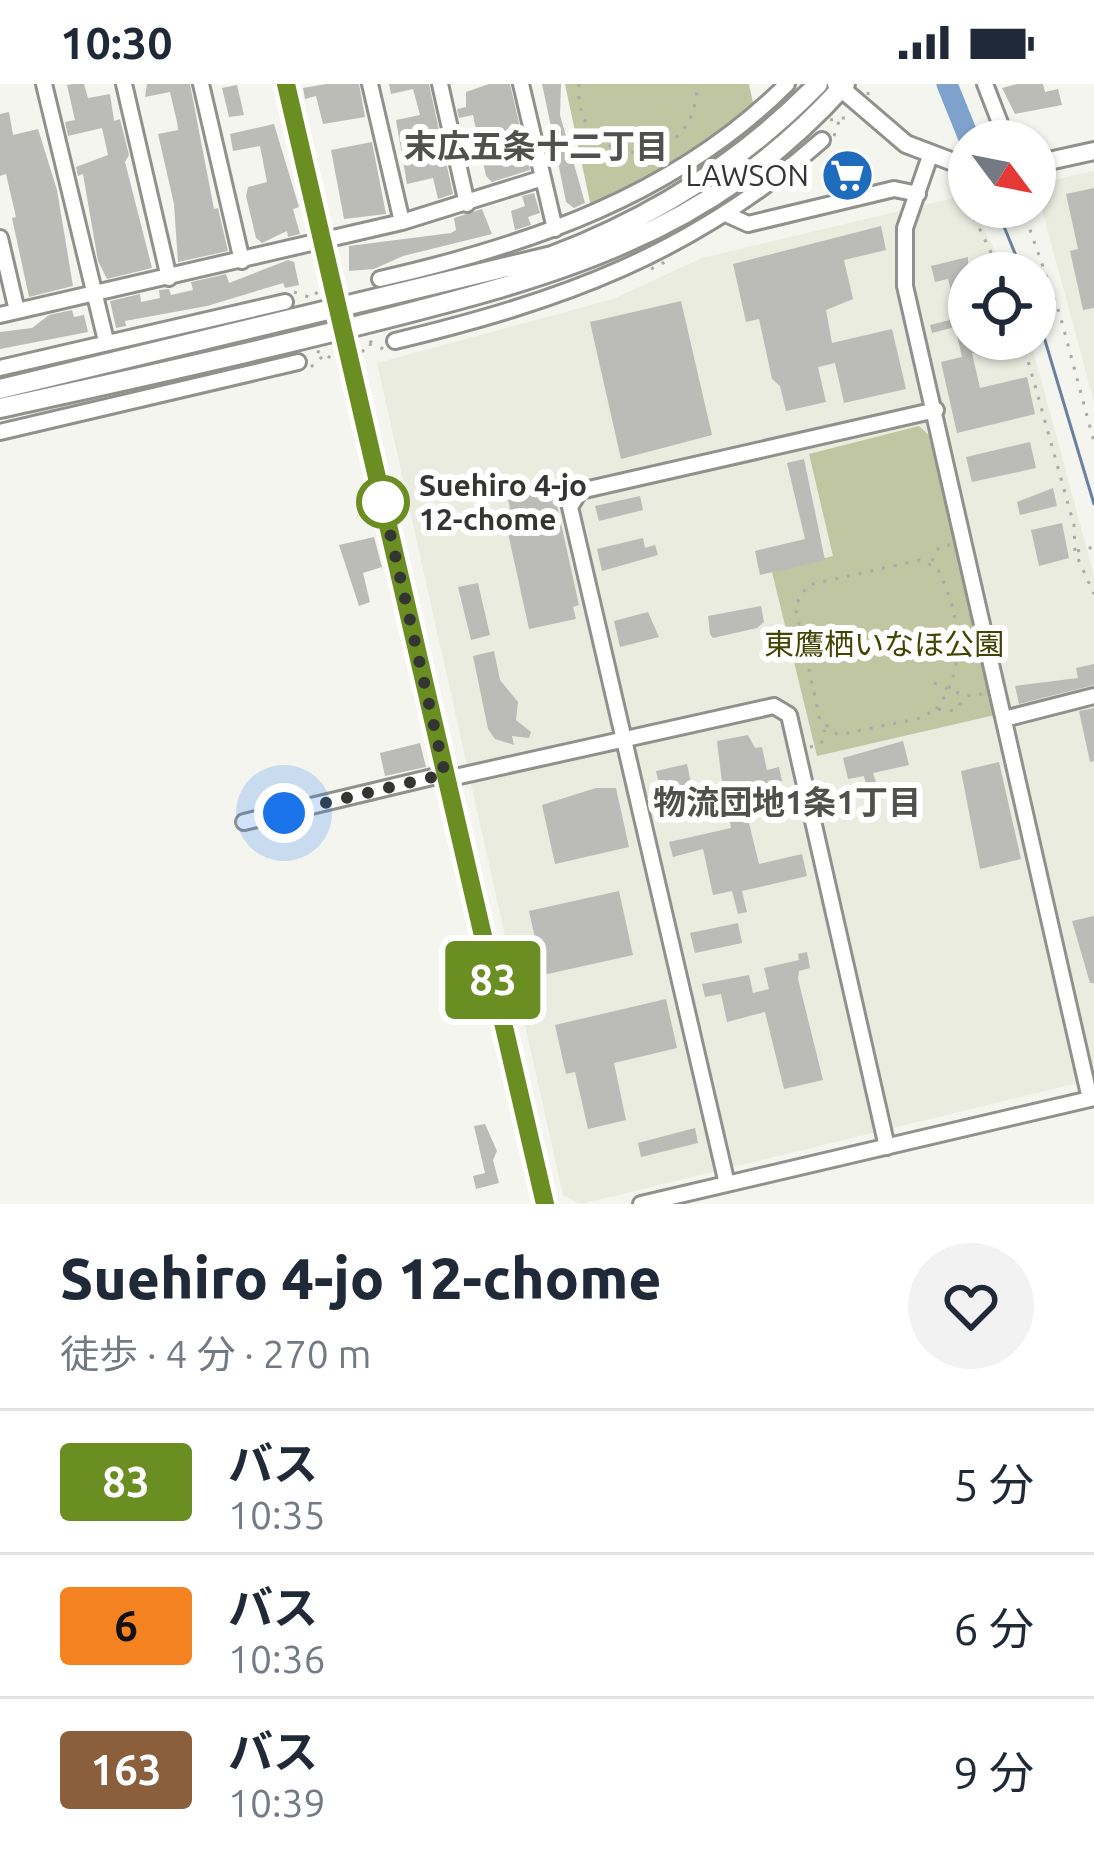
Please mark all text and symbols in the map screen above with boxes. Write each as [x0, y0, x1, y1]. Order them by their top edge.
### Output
text: 10:30 [60, 17, 173, 68]
north arrow [948, 120, 1056, 228]
map controls [948, 120, 1056, 360]
district label: 末広五条十二丁目 [404, 127, 668, 164]
supermarket icon: LAWSON [820, 147, 876, 203]
place label: LAWSON [686, 158, 809, 192]
button: locate [948, 252, 1056, 360]
place label: Suehiro 4-jo 12-chome [419, 468, 587, 536]
marker: Suehiro 4-jo 12-chome [358, 477, 408, 527]
park label: 東鷹栖いなほ公園 [764, 627, 1004, 661]
your location [254, 783, 314, 843]
district label: 物流団地1条1丁目 [653, 783, 921, 820]
line badge: 83 [439, 941, 547, 1019]
text: 83 [469, 956, 517, 1003]
button: heart [908, 1243, 1034, 1369]
text: Suehiro 4-jo 12-chome [60, 1246, 662, 1310]
text: 徒歩 · 4 分 · 270 m [60, 1332, 371, 1375]
text: バス [228, 1438, 318, 1489]
text: 83 [102, 1458, 150, 1505]
text: 5 分 [953, 1459, 1034, 1510]
text: 10:35 [228, 1493, 326, 1536]
text: バス [228, 1582, 318, 1633]
text: 6 [114, 1602, 138, 1649]
text: 6 分 [953, 1603, 1034, 1654]
text: 10:36 [228, 1637, 326, 1680]
text: バス [228, 1726, 318, 1777]
text: 163 [90, 1746, 162, 1793]
text: 9 分 [953, 1747, 1034, 1798]
text: 10:39 [228, 1781, 326, 1824]

